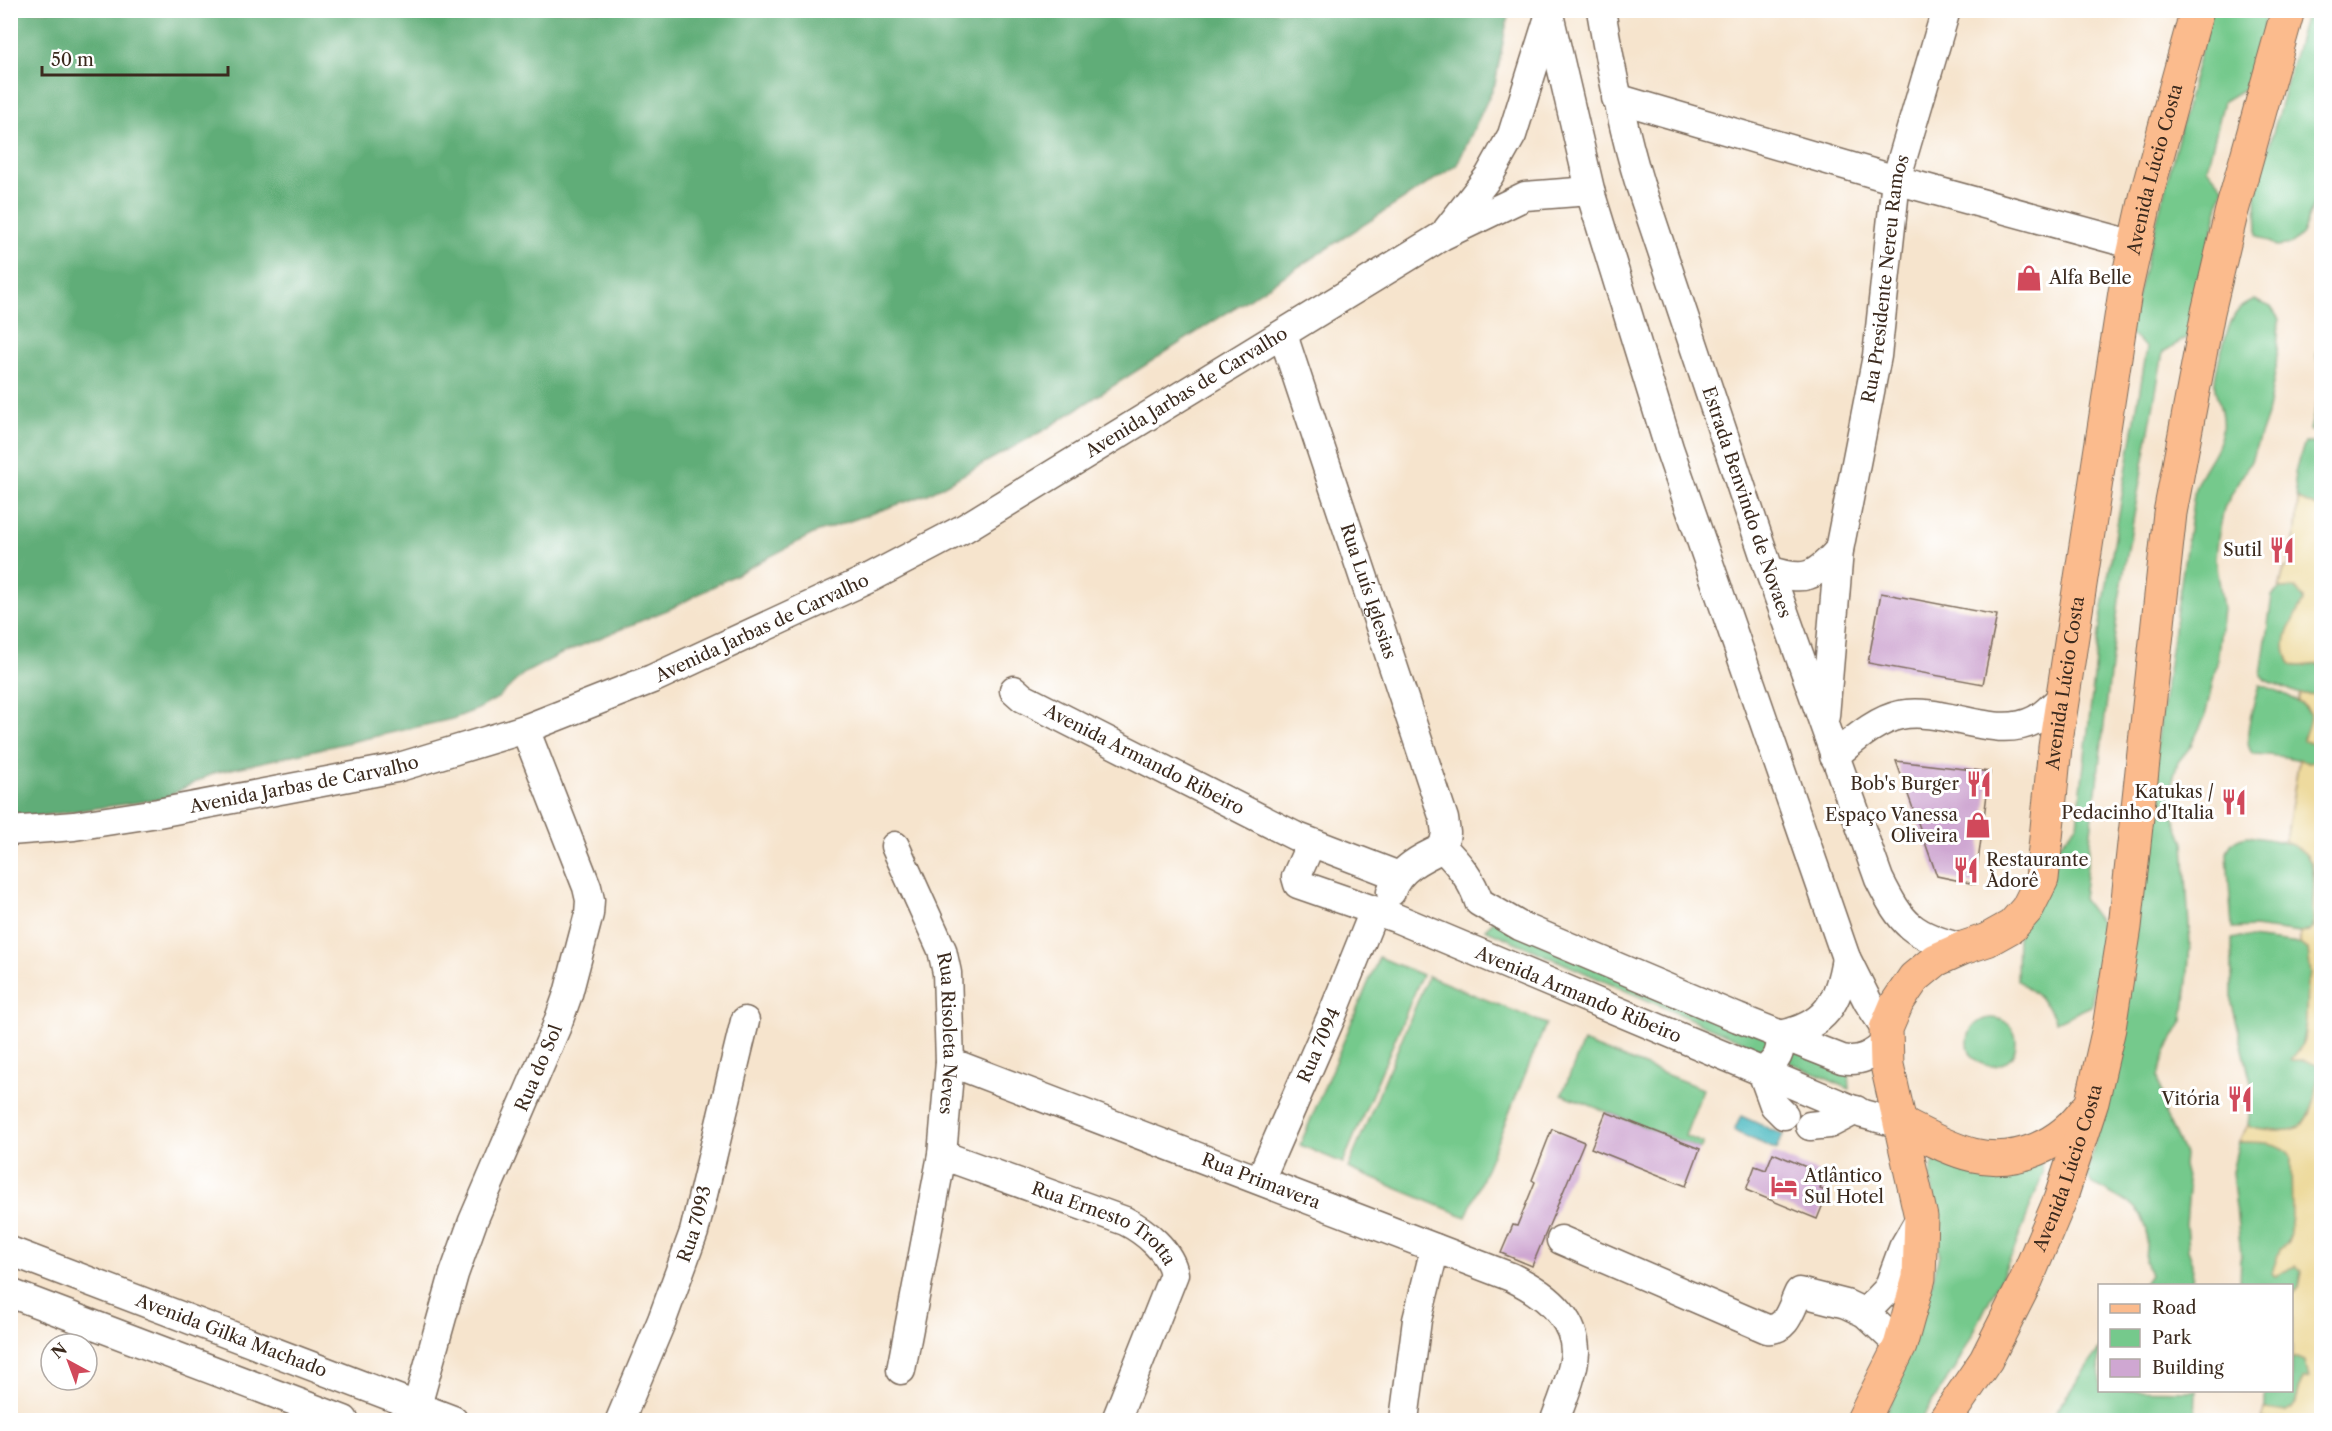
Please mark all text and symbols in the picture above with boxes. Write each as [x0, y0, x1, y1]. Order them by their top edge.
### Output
scale bar [42, 39, 228, 77]
text: 50 m [51, 49, 94, 71]
street label: Avenida Lúcio Costa [2122, 81, 2187, 258]
street label: Rua Presidente Nereu Ramos [1857, 152, 1914, 405]
shop icon: Alfa Belle [2014, 263, 2044, 293]
place label: Alfa Belle [2048, 267, 2132, 289]
street label: Avenida Jarbas de Carvalho [1081, 322, 1292, 463]
street label: Estrada Benvindo de Novaes [1697, 384, 1796, 621]
street label: Rua Luís Iglesias [1335, 521, 1401, 662]
restaurant icon: Sutil [2267, 535, 2297, 565]
place label: Sutil [2223, 539, 2262, 561]
street label: Avenida Jarbas de Carvalho [651, 569, 872, 687]
street label: Avenida Lúcio Costa [2042, 594, 2089, 772]
street label: Avenida Armando Ribeiro [1040, 699, 1248, 819]
street label: Avenida Jarbas de Carvalho [187, 751, 421, 818]
restaurant icon: Bob's Burger [1964, 769, 1994, 799]
place label: Bob's Burger [1850, 773, 1959, 795]
place label: Katukas / Pedacinho d'Italia [2061, 781, 2214, 824]
restaurant icon: Katukas / Pedacinho d'Italia [2219, 787, 2249, 817]
place label: Espaço Vanessa Oliveira [1825, 804, 1959, 847]
shop icon: Espaço Vanessa Oliveira [1963, 810, 1993, 840]
place label: Restaurante Àdorê [1985, 849, 2089, 892]
restaurant icon: Restaurante Àdorê [1951, 855, 1981, 885]
street label: Avenida Armando Ribeiro [1471, 941, 1685, 1048]
street label: Rua Risoleta Neves [932, 950, 961, 1116]
street label: Rua 7094 [1293, 1004, 1345, 1086]
street label: Rua do Sol [510, 1022, 567, 1115]
street label: Avenida Lúcio Costa [2028, 1082, 2107, 1256]
restaurant icon: Vitória [2225, 1084, 2255, 1114]
place label: Vitória [2161, 1088, 2220, 1110]
street label: Rua Primavera [1198, 1148, 1324, 1214]
place label: Atlântico Sul Hotel [1803, 1165, 1884, 1208]
hotel icon: Atlântico Sul Hotel [1769, 1171, 1799, 1201]
street label: Rua Ernesto Trotta [1028, 1177, 1181, 1269]
street label: Rua 7093 [673, 1183, 716, 1266]
legend [2098, 1284, 2293, 1392]
street label: Avenida Gilka Machado [132, 1289, 330, 1382]
text: Road [2152, 1297, 2197, 1319]
text: Park [2152, 1327, 2193, 1349]
north arrow [39, 1332, 99, 1392]
text: N [47, 1339, 71, 1363]
text: Building [2152, 1357, 2224, 1379]

